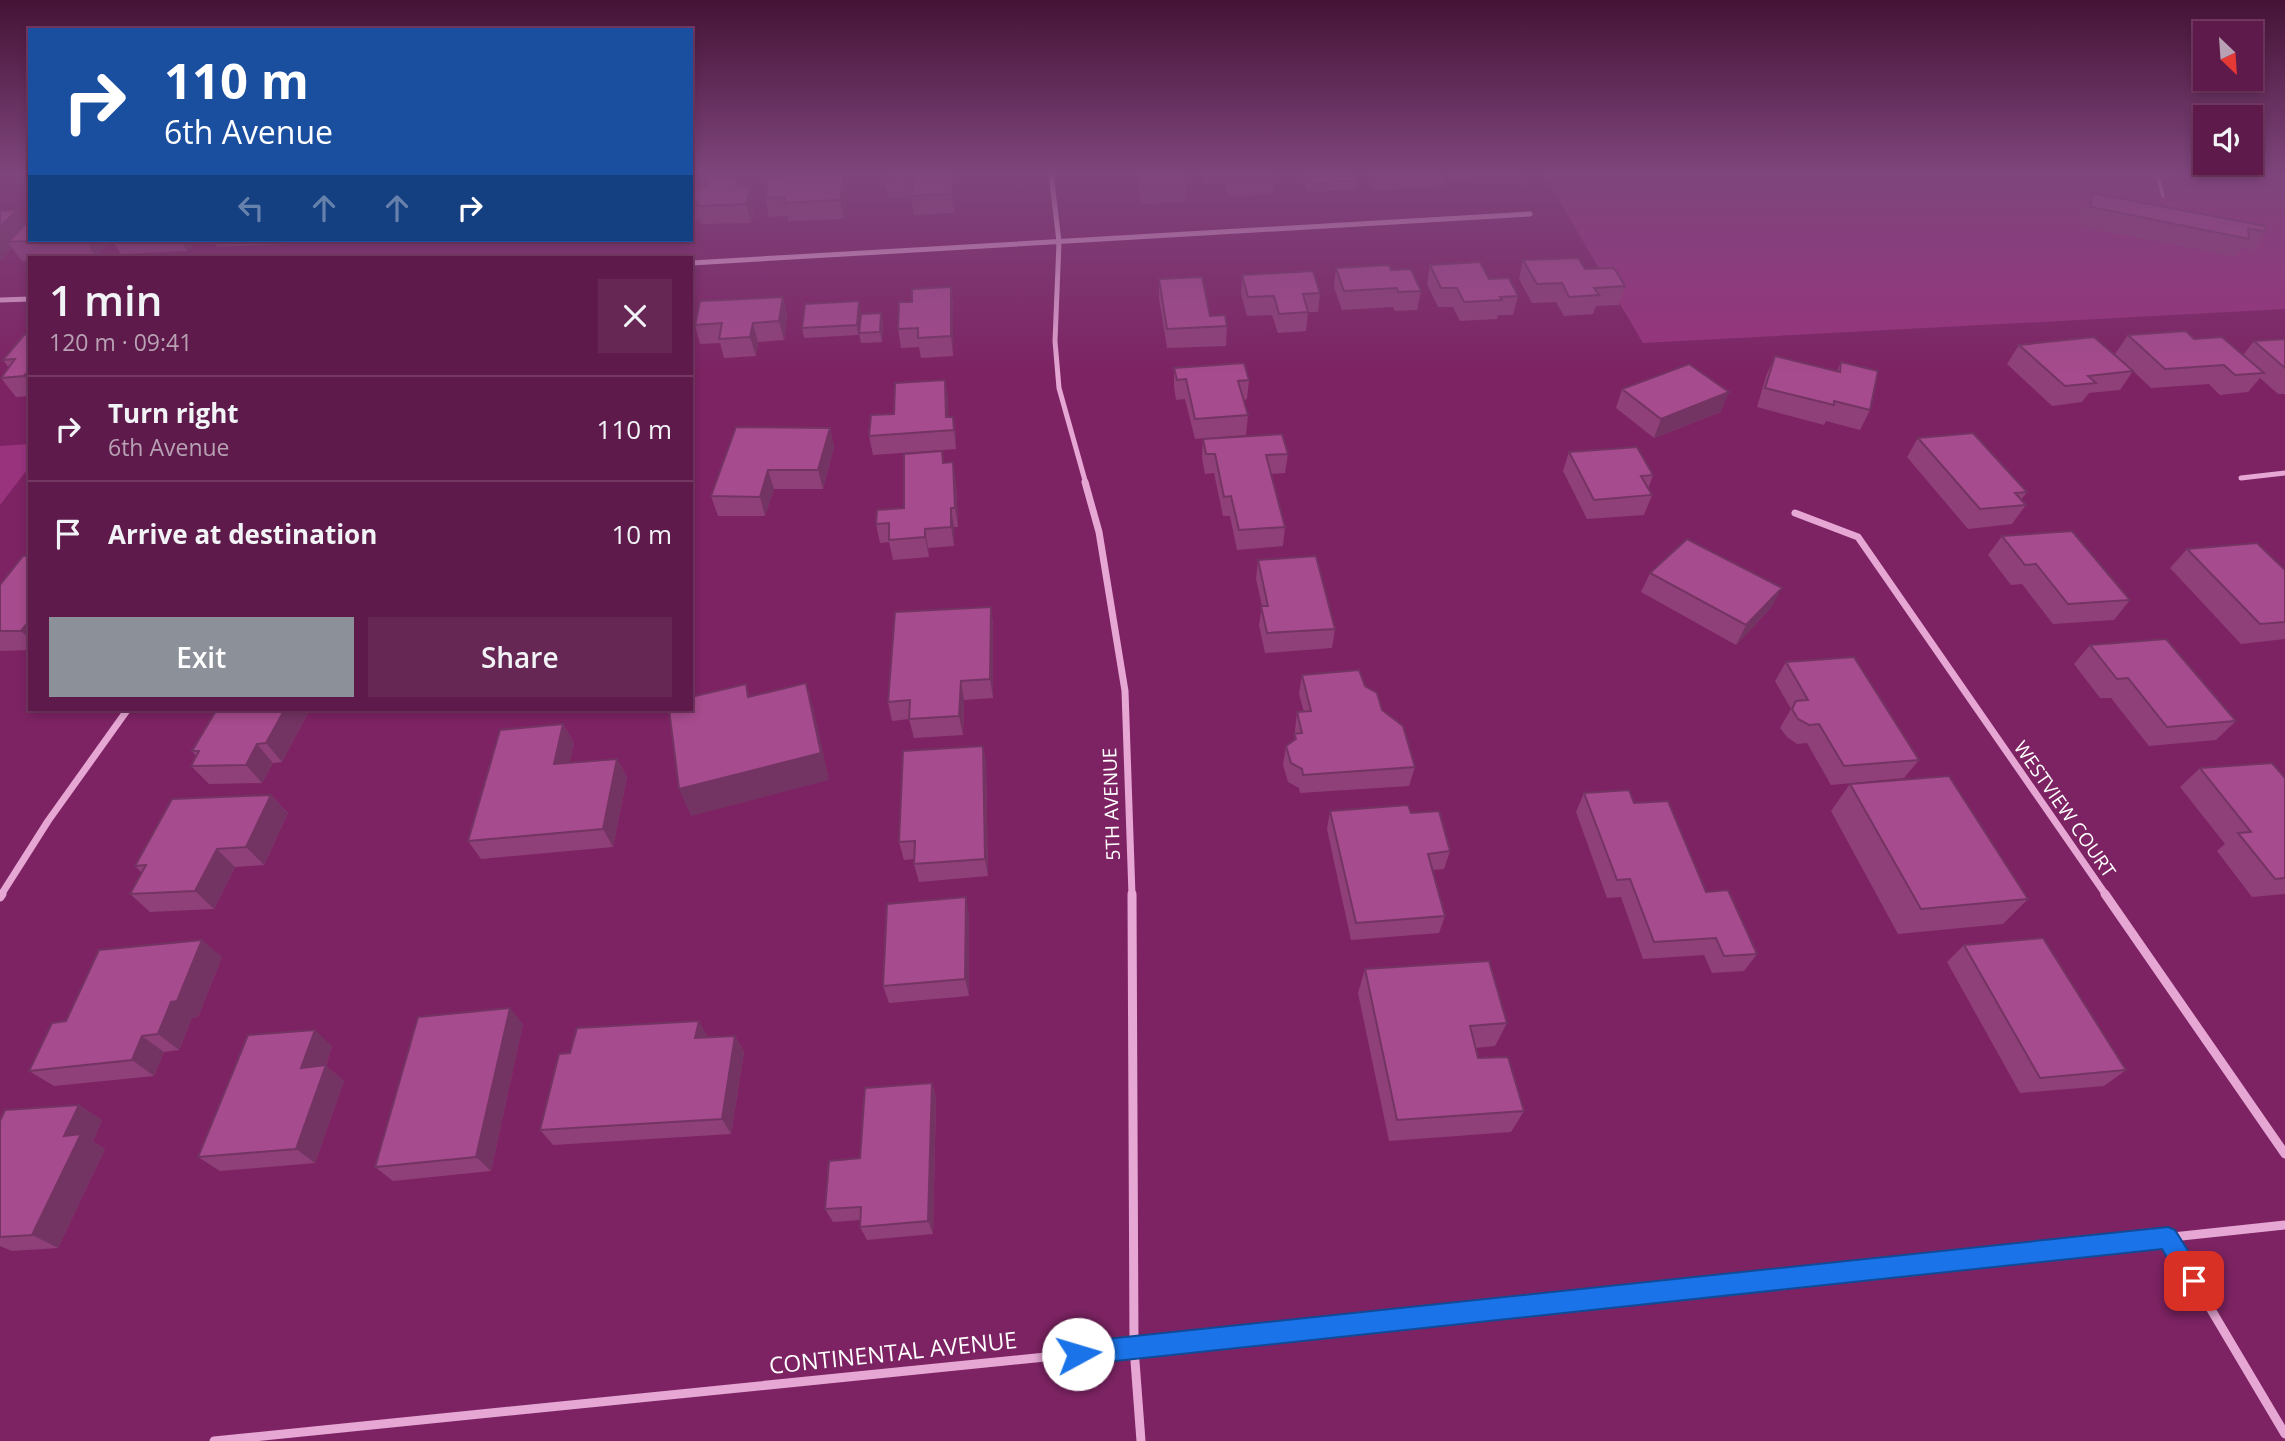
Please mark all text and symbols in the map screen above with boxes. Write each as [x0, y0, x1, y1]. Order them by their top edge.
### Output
north arrow [2193, 21, 2263, 91]
map controls [2193, 21, 2263, 175]
text: 110 m [164, 47, 309, 113]
icon: right [49, 56, 140, 147]
button: sound [2193, 105, 2263, 175]
text: 6th Avenue [164, 110, 333, 153]
icon: left [232, 189, 270, 227]
icon: ahead [305, 189, 343, 227]
icon: ahead [378, 189, 416, 227]
icon: right [451, 189, 489, 227]
text: 1 min [49, 271, 162, 328]
button: close [598, 279, 672, 353]
text: 120 m · 09:41 [49, 326, 192, 358]
text: Turn right [108, 395, 239, 431]
icon: right [49, 410, 87, 448]
text: 110 m [597, 411, 672, 447]
text: 6th Avenue [108, 431, 230, 463]
icon: arrive [49, 515, 87, 553]
text: Arrive at destination [108, 516, 377, 552]
text: 10 m [611, 516, 672, 552]
button: Exit [49, 617, 354, 697]
button: Share [368, 617, 672, 697]
street label: WESTVIEW COURT [2008, 735, 2122, 883]
street label: 5TH AVENUE [1096, 747, 1126, 861]
pin [2164, 1251, 2224, 1311]
icon: arrive [2175, 1262, 2213, 1300]
position arrow [1041, 1317, 1115, 1391]
street label: CONTINENTAL AVENUE [767, 1323, 1019, 1381]

